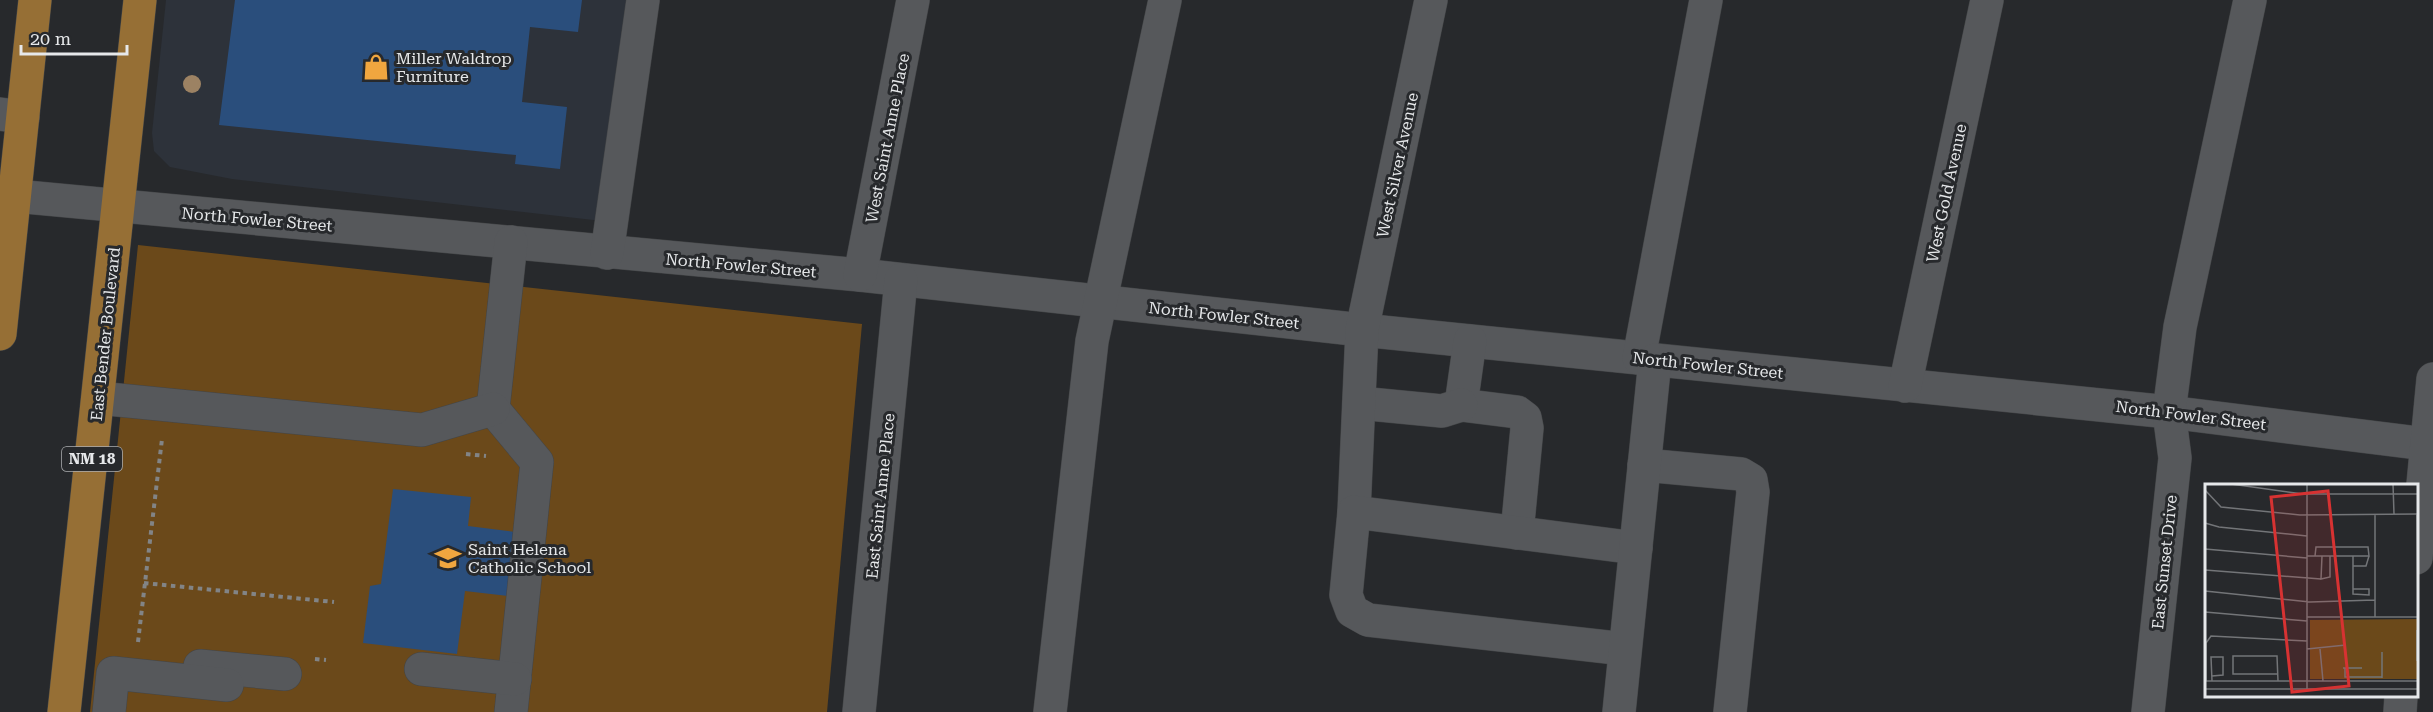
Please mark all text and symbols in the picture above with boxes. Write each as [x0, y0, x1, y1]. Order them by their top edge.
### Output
scale bar [21, 18, 128, 56]
text: 20 m [30, 28, 71, 49]
place label: Miller Waldrop Furniture [396, 49, 512, 86]
shop icon: Miller Waldrop Furniture [361, 52, 391, 82]
street label: West Saint Anne Place [862, 52, 913, 224]
street label: West Silver Avenue [1373, 91, 1422, 239]
street label: West Gold Avenue [1923, 122, 1971, 264]
street label: North Fowler Street [181, 203, 333, 236]
street label: East Bender Boulevard [87, 246, 124, 422]
street label: North Fowler Street [665, 249, 817, 282]
street label: North Fowler Street [1148, 298, 1300, 333]
street label: North Fowler Street [1632, 348, 1784, 383]
street label: North Fowler Street [2115, 397, 2267, 434]
street label: East Saint Anne Place [862, 412, 899, 580]
road number: NM 18 [62, 447, 122, 471]
inset map [2205, 484, 2418, 697]
street label: East Sunset Drive [2148, 494, 2181, 630]
place label: Saint Helena Catholic School [468, 540, 591, 577]
school or university icon: Saint Helena Catholic School [433, 543, 463, 573]

